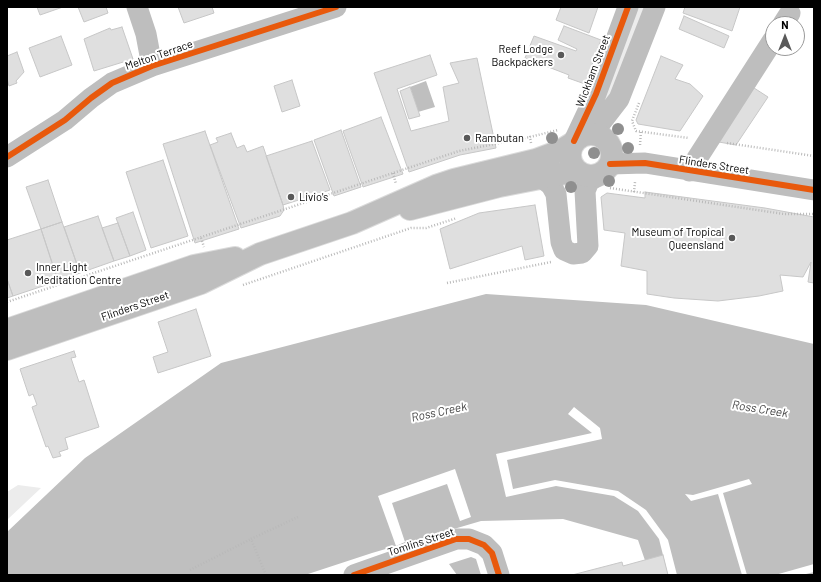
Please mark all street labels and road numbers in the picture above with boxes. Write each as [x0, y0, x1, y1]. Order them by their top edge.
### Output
street label: Wickham Street [573, 33, 613, 109]
street label: Melton Terrace [123, 37, 195, 73]
street label: Flinders Street [678, 153, 750, 177]
street label: Flinders Street [99, 288, 171, 324]
street label: Tomlins Street [386, 525, 456, 559]

